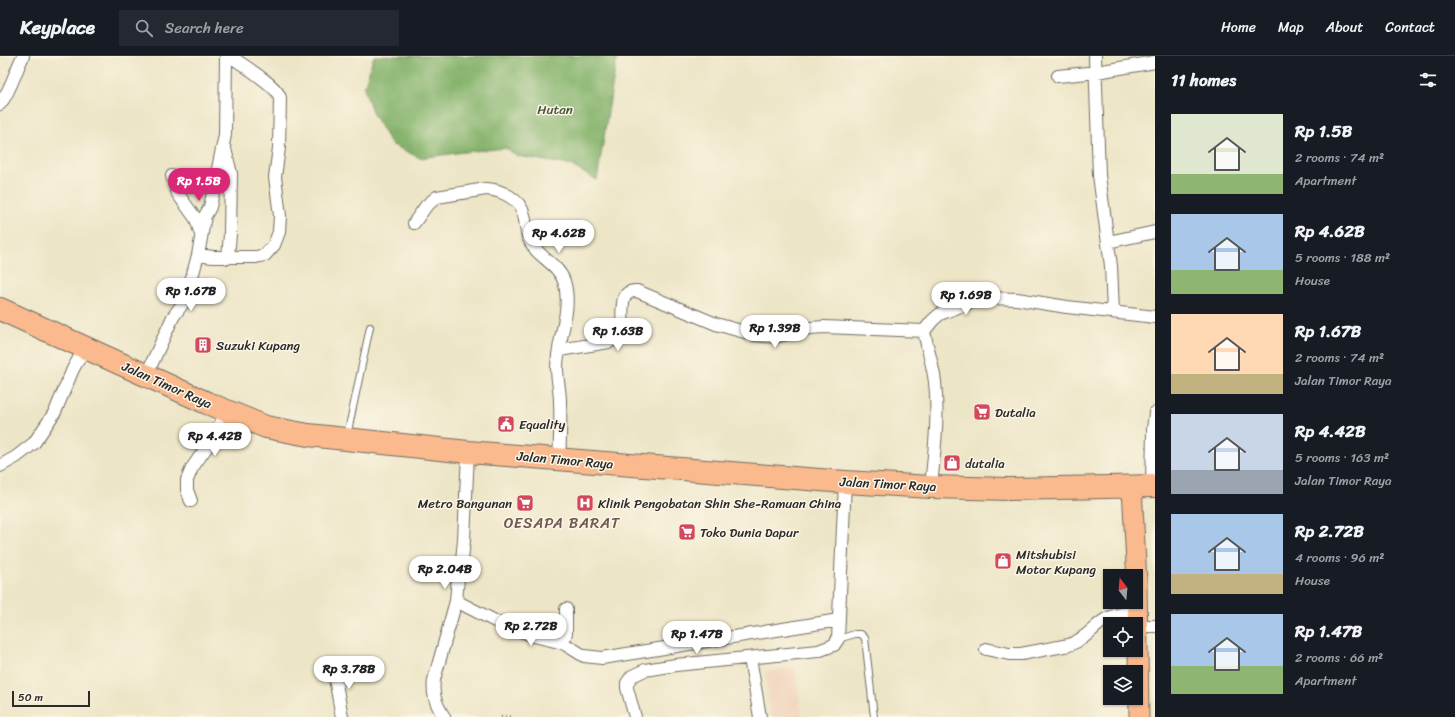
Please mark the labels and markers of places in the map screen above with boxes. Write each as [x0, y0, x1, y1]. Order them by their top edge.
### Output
pin: Rp 1.5B [162, 168, 236, 202]
pin: Rp 4.62B [518, 220, 600, 254]
pin: Rp 1.67B [150, 278, 232, 312]
pin: Rp 1.69B [925, 282, 1007, 316]
pin: Rp 1.39B [734, 315, 816, 349]
pin: Rp 1.63B [577, 318, 659, 352]
place label: Suzuki Kupang [216, 334, 300, 357]
building icon: Suzuki Kupang [193, 335, 213, 355]
place label: Dutalia [995, 401, 1036, 424]
supermarket icon: Dutalia [972, 402, 992, 422]
place label: Equality [519, 413, 566, 436]
public building icon: Equality [496, 414, 516, 434]
pin: Rp 4.42B [174, 423, 256, 457]
place label: dutalia [965, 452, 1005, 475]
shop icon: dutalia [942, 453, 962, 473]
place label: Metro Bangunan [418, 492, 512, 515]
place label: Klinik Pengobatan Shin She-Ramuan China [598, 492, 842, 515]
supermarket icon: Metro Bangunan [515, 493, 535, 513]
hospital icon: Klinik Pengobatan Shin She-Ramuan China [575, 493, 595, 513]
place label: Toko Dunia Dapur [700, 521, 799, 544]
supermarket icon: Toko Dunia Dapur [677, 522, 697, 542]
place label: Mitshubisi Motor Kupang [1016, 543, 1096, 581]
shop icon: Mitshubisi Motor Kupang [993, 551, 1013, 571]
pin: Rp 2.04B [404, 556, 486, 590]
pin: Rp 2.72B [490, 613, 572, 647]
pin: Rp 1.47B [656, 621, 738, 655]
pin: Rp 3.78B [308, 656, 390, 690]

